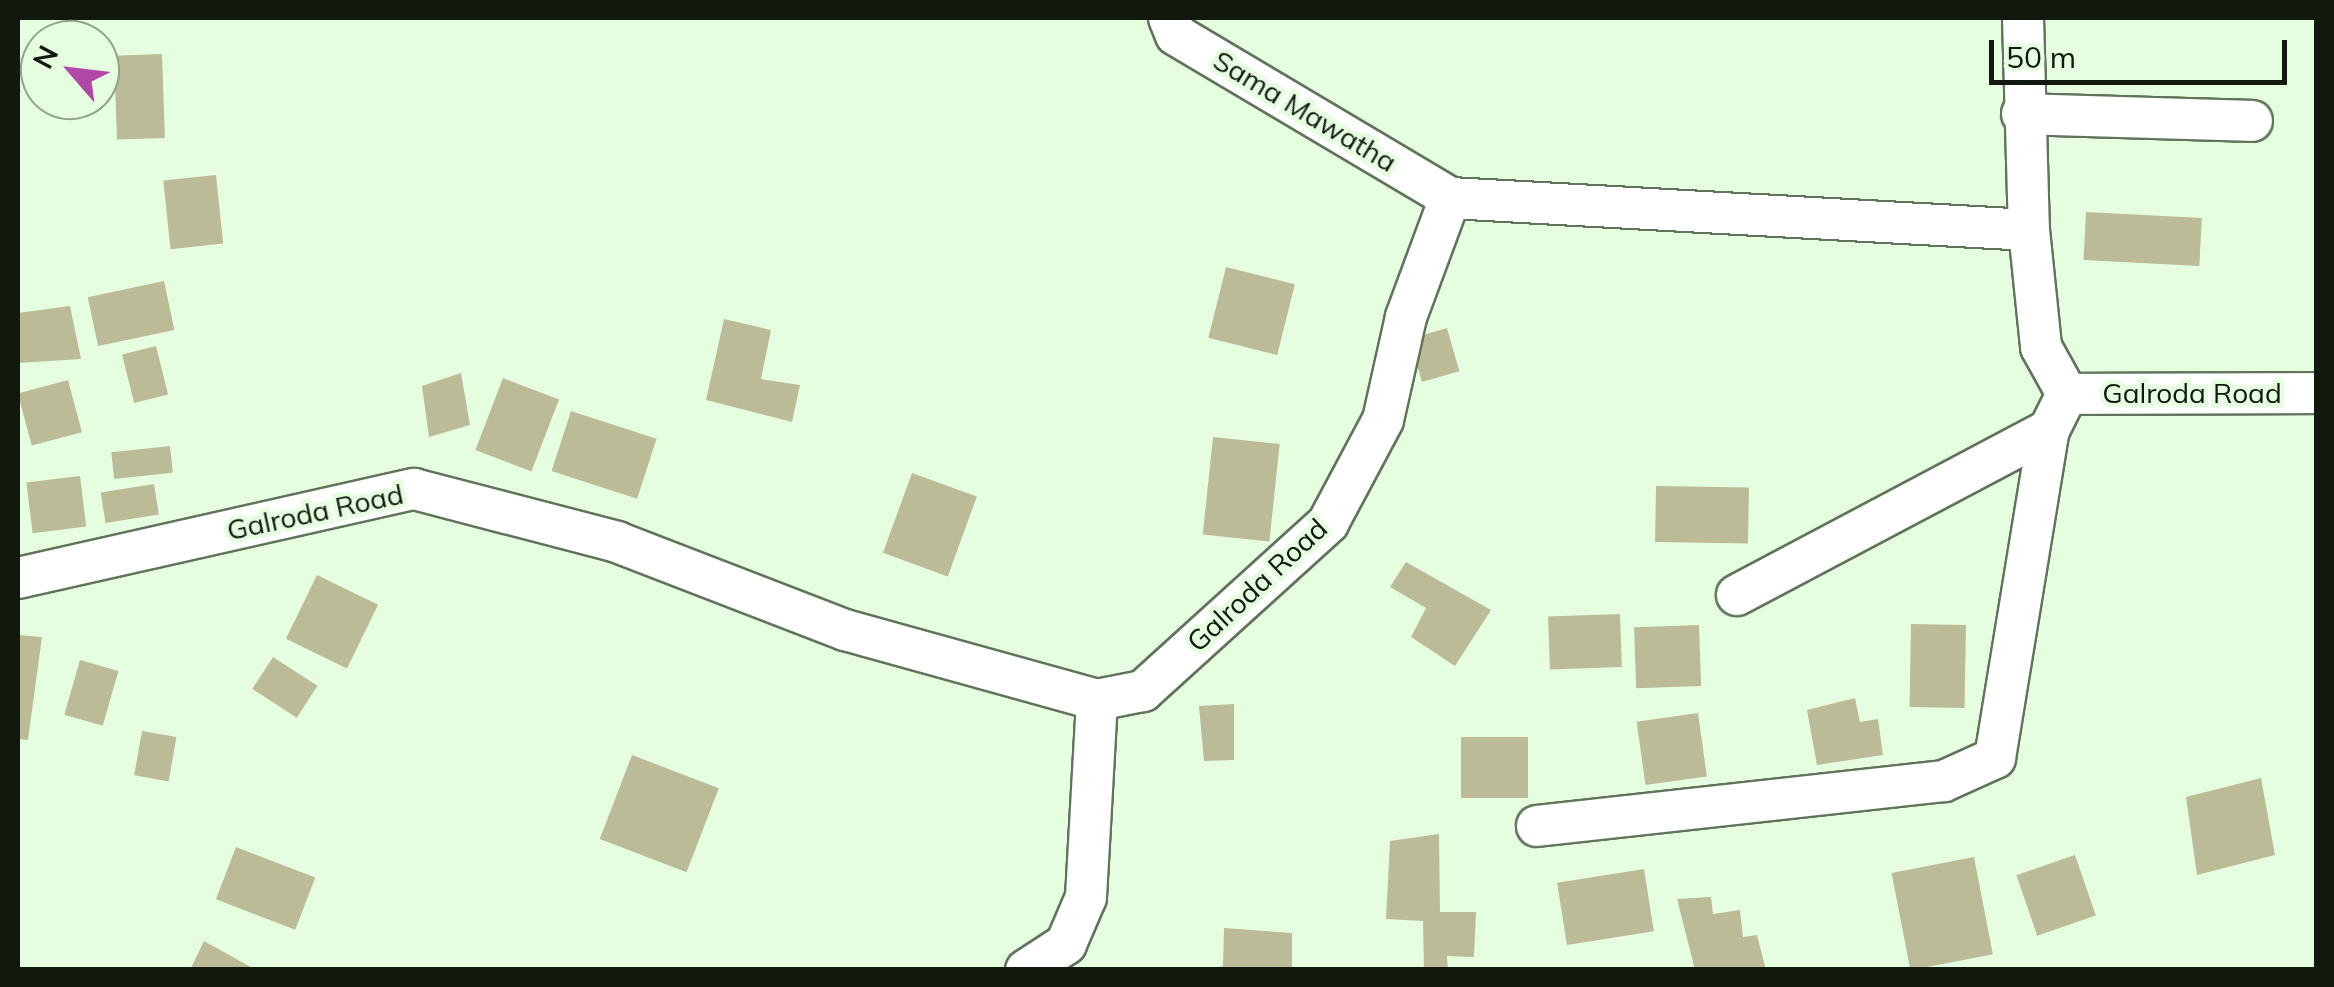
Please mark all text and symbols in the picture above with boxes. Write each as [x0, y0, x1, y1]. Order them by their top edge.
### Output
north arrow [20, 20, 120, 120]
scale bar [1994, 20, 2292, 82]
text: 50 m [2006, 38, 2076, 76]
text: N [24, 39, 65, 74]
street label: Sama Mawatha [1207, 43, 1403, 179]
street label: Galroda Road [2102, 376, 2282, 410]
street label: Galroda Road [224, 477, 406, 547]
street label: Galroda Road [1180, 512, 1334, 658]

